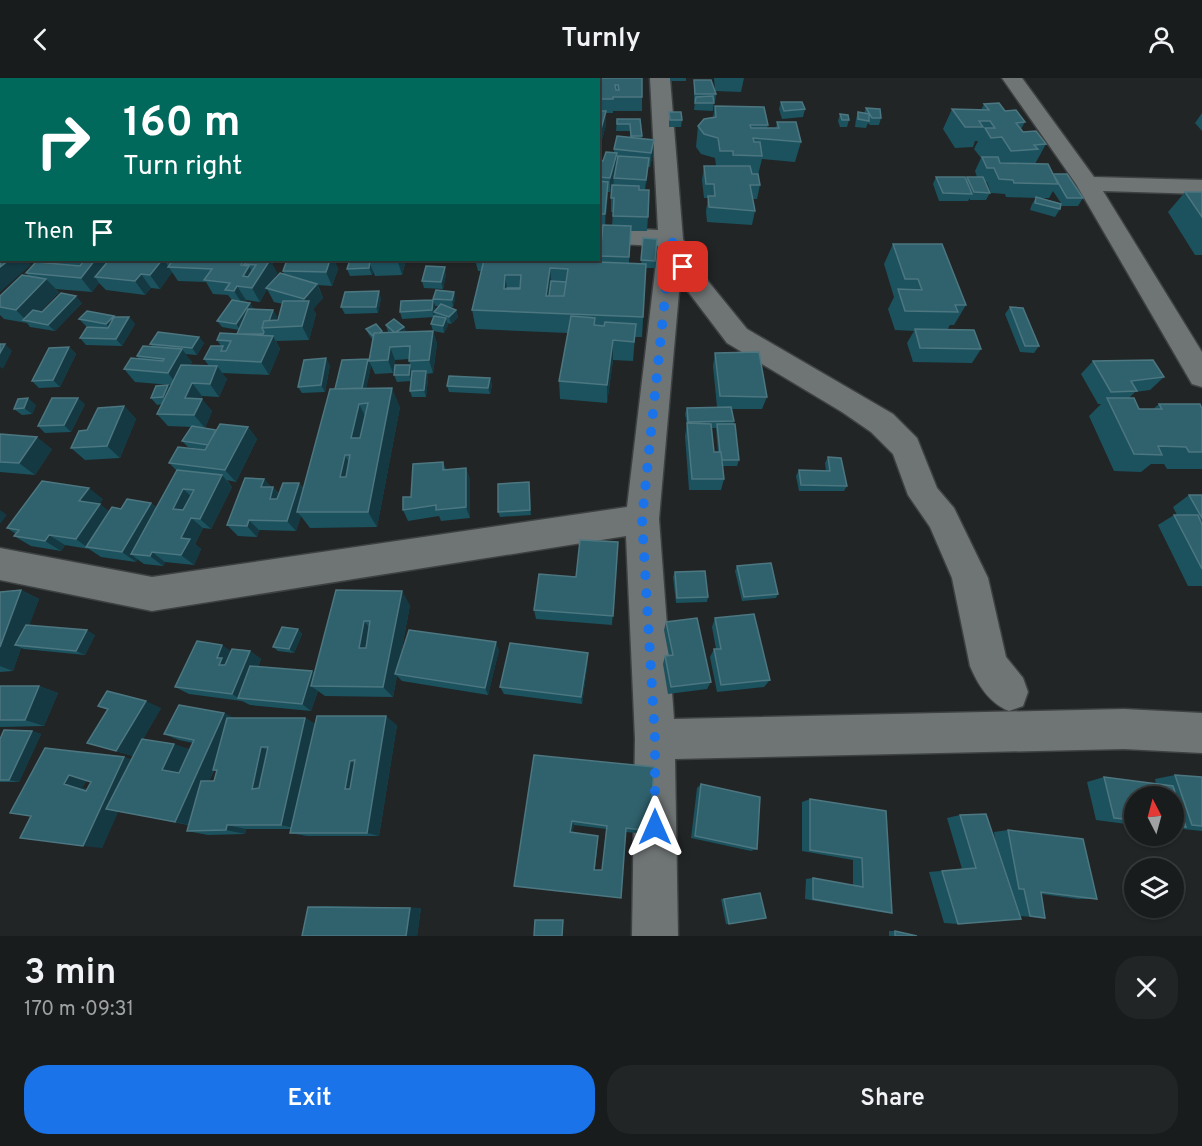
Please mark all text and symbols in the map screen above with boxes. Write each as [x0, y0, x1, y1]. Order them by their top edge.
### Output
text: Turnly [561, 22, 641, 56]
icon: back [24, 23, 57, 56]
icon: person [1145, 23, 1178, 56]
text: 160 m [123, 98, 241, 151]
icon: right [24, 102, 102, 180]
text: Turn right [123, 150, 242, 184]
icon: arrive [86, 216, 119, 249]
text: Then [24, 219, 74, 246]
pin [657, 241, 708, 292]
icon: arrive [666, 250, 699, 283]
north arrow [1124, 786, 1184, 846]
map controls [1124, 786, 1184, 918]
position arrow [623, 795, 687, 859]
button: layers [1124, 858, 1184, 918]
text: 3 min [24, 951, 116, 997]
button: close [1115, 956, 1178, 1019]
text: 170 m · 09:31 [24, 997, 134, 1023]
button: Exit [24, 1065, 595, 1134]
button: Share [607, 1065, 1178, 1134]

